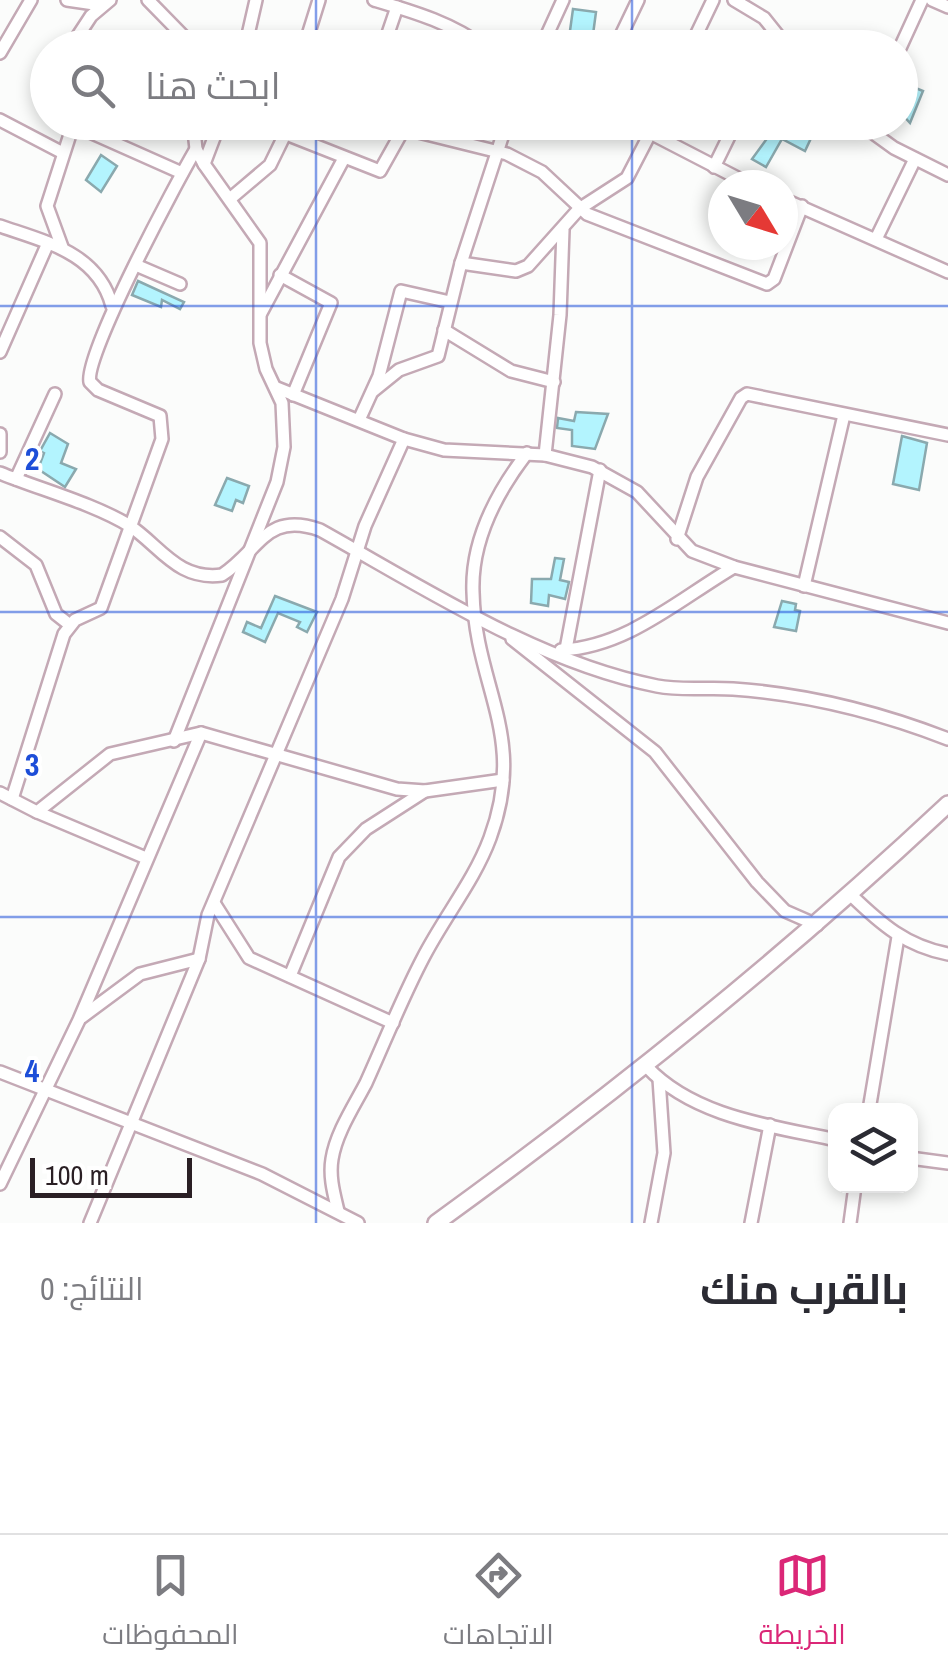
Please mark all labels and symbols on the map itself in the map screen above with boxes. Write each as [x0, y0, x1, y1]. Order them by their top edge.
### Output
north arrow [708, 170, 798, 260]
text: 2 [25, 437, 39, 480]
text: 3 [25, 743, 39, 786]
text: 4 [25, 1049, 40, 1092]
scale bar [30, 1153, 192, 1198]

